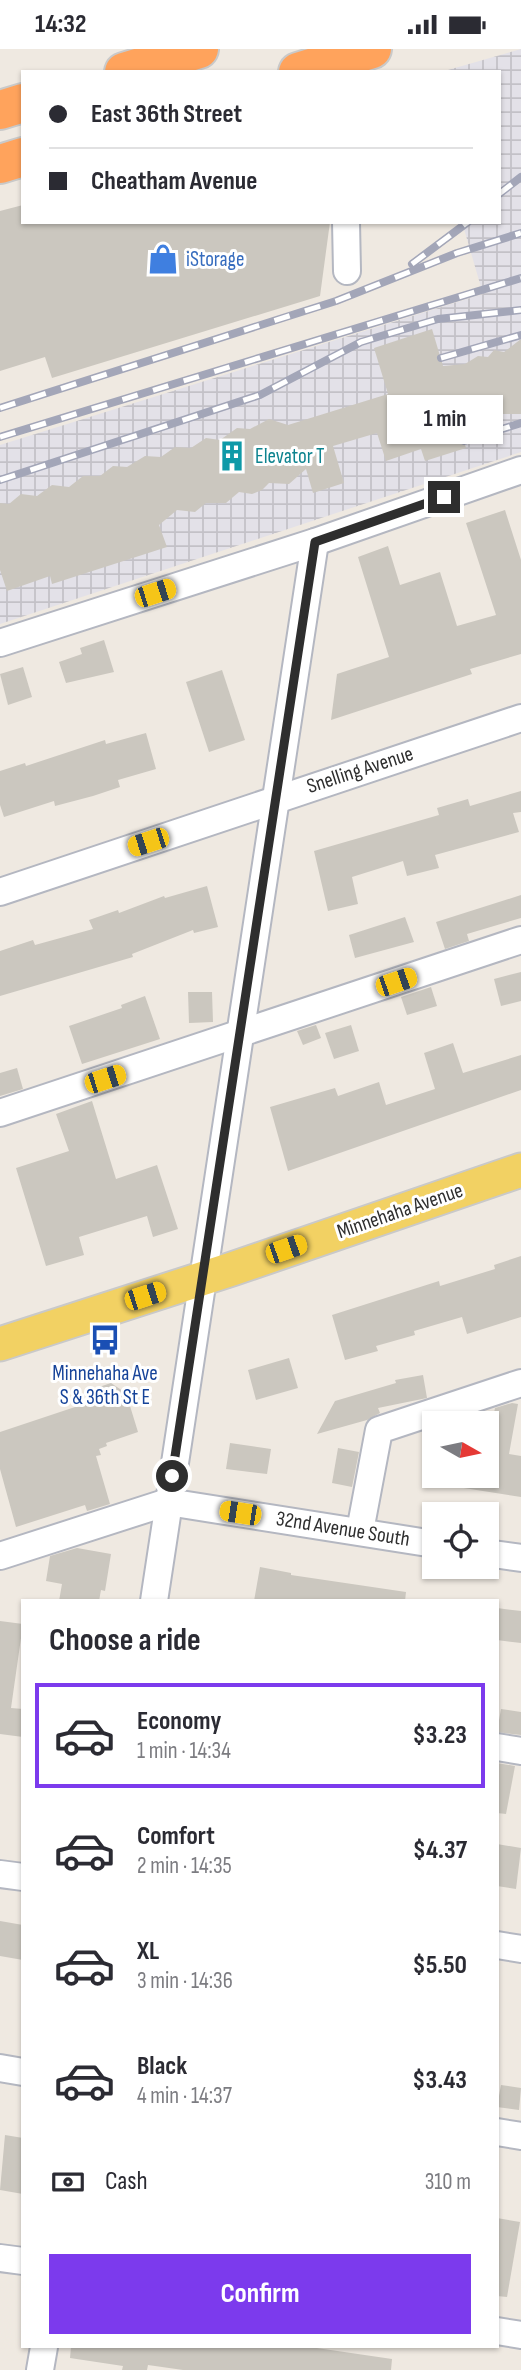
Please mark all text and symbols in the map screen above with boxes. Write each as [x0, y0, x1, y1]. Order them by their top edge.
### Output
text: 14:32 [35, 9, 86, 40]
text: East 36th Street [91, 99, 242, 130]
text: Cheatham Avenue [91, 166, 257, 197]
shop icon: iStorage [146, 242, 180, 276]
place label: iStorage [186, 247, 244, 272]
callout: 1 min [386, 395, 502, 445]
text: 1 min [424, 405, 466, 433]
building icon: Elevator T [215, 439, 249, 473]
place label: Elevator T [255, 444, 325, 469]
route end [428, 481, 460, 513]
car [132, 577, 179, 609]
street label: Snelling Avenue [304, 741, 416, 799]
car [125, 826, 172, 858]
car [373, 965, 420, 999]
car [82, 1063, 129, 1095]
street label: Minnehaha Avenue [334, 1178, 466, 1244]
car [263, 1232, 310, 1266]
car [122, 1280, 169, 1312]
bus stop icon: Minnehaha Ave S & 36th St E [88, 1323, 122, 1357]
place label: Minnehaha Ave S & 36th St E [52, 1361, 158, 1410]
north arrow [422, 1411, 499, 1487]
map controls [422, 1411, 499, 1579]
route start [156, 1460, 188, 1492]
car [218, 1499, 263, 1527]
button: locate [422, 1502, 499, 1579]
street label: 32nd Avenue South [274, 1506, 412, 1552]
text: Choose a ride [49, 1621, 201, 1660]
icon: car [53, 1704, 116, 1767]
text: Economy [137, 1706, 221, 1737]
text: $3.23 [413, 1720, 467, 1751]
text: 1 min · 14:34 [137, 1737, 231, 1765]
icon: car [53, 1819, 116, 1882]
text: Comfort [137, 1821, 215, 1852]
text: $4.37 [413, 1835, 467, 1866]
text: 2 min · 14:35 [137, 1852, 232, 1880]
icon: car [53, 1934, 116, 1997]
text: XL [137, 1936, 159, 1967]
text: $5.50 [413, 1950, 467, 1981]
text: 3 min · 14:36 [137, 1967, 233, 1995]
icon: car [53, 2049, 116, 2112]
text: Black [137, 2051, 187, 2082]
text: $3.43 [412, 2065, 467, 2096]
text: 4 min · 14:37 [137, 2082, 232, 2110]
icon: cash [49, 2163, 87, 2201]
text: Cash [105, 2166, 148, 2197]
text: 310 m [425, 2168, 471, 2196]
button: Confirm [49, 2254, 471, 2334]

